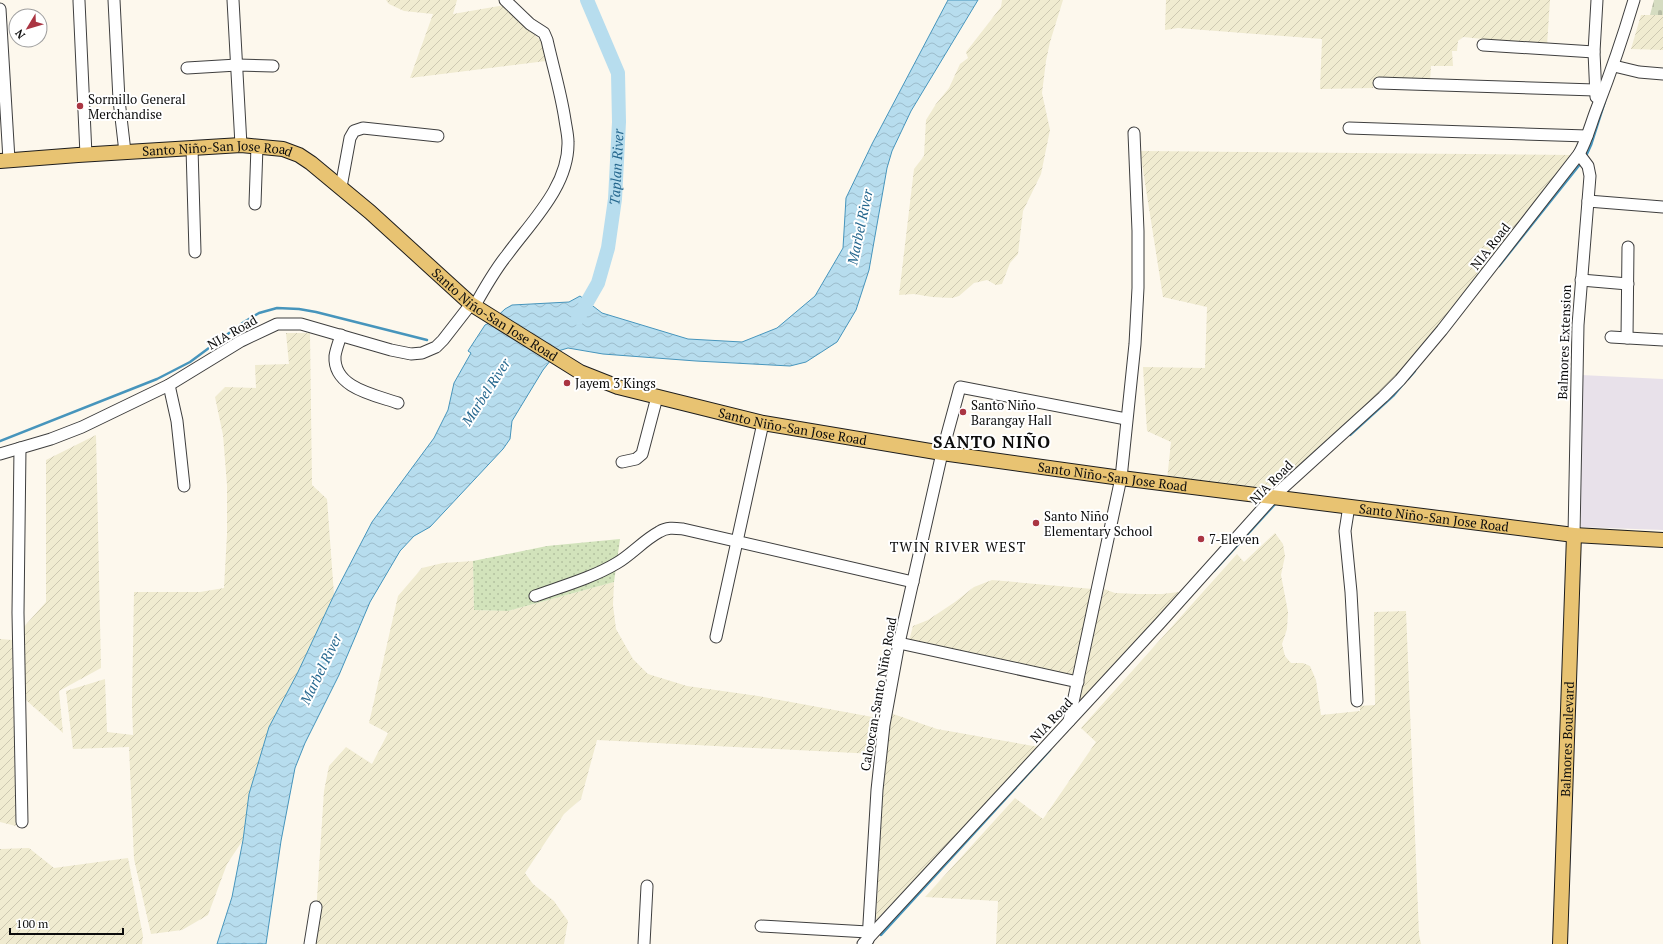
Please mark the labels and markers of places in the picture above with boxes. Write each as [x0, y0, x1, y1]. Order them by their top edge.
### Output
place label: Sormillo General Merchandise [88, 90, 186, 123]
marker: Sormillo General Merchandise [75, 101, 85, 111]
place label: Jayem 3 Kings [575, 374, 656, 392]
marker: Jayem 3 Kings [562, 378, 572, 388]
place label: Santo Niño Barangay Hall [971, 396, 1052, 429]
marker: Santo Niño Barangay Hall [958, 407, 968, 417]
place label: Santo Niño Elementary School [1044, 507, 1153, 540]
marker: Santo Niño Elementary School [1031, 518, 1041, 528]
place label: 7-Eleven [1209, 530, 1259, 548]
marker: 7-Eleven [1196, 534, 1206, 544]

